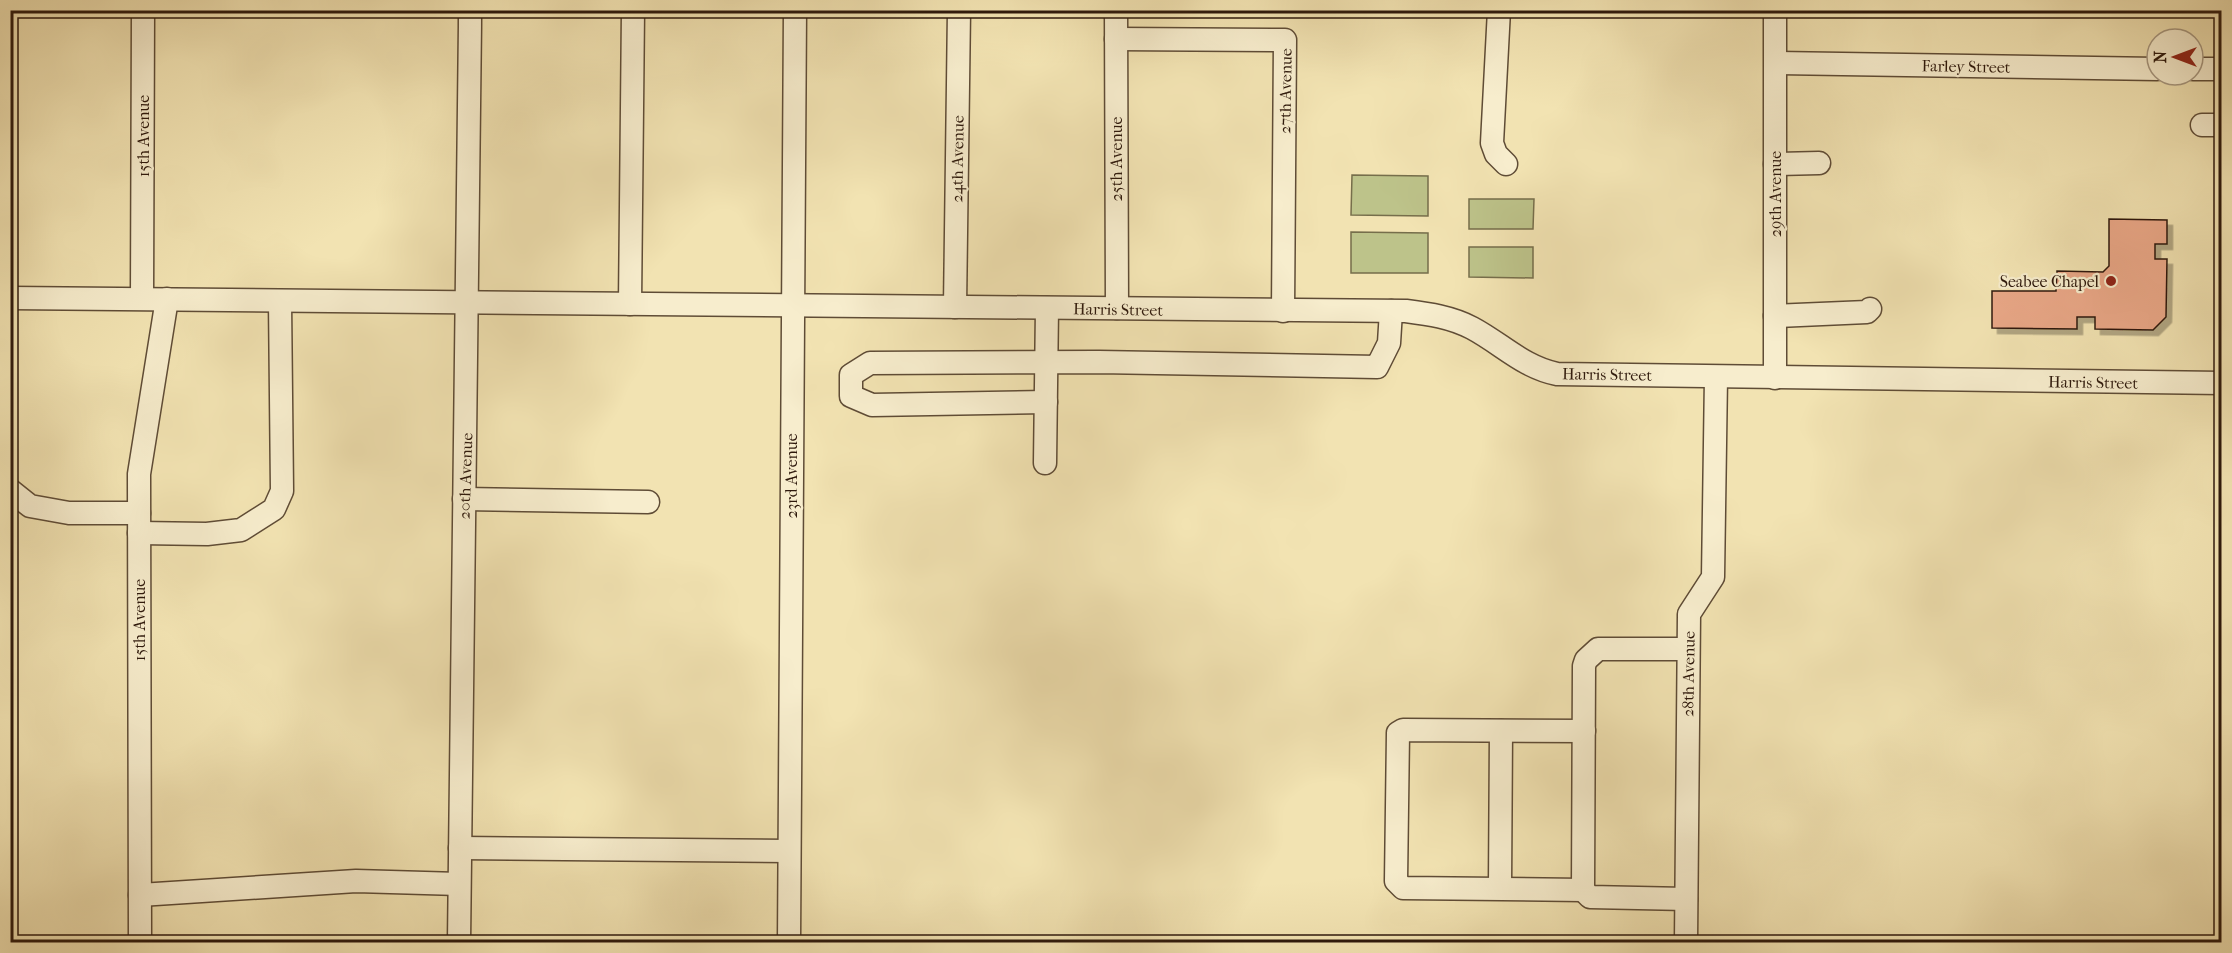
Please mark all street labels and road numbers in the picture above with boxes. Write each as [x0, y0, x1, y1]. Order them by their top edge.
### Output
street label: 27th Avenue [1275, 48, 1296, 134]
street label: Farley Street [1921, 56, 2011, 77]
street label: 15th Avenue [134, 95, 153, 177]
street label: 24th Avenue [947, 115, 968, 203]
street label: 25th Avenue [1107, 116, 1126, 201]
street label: 29th Avenue [1766, 151, 1785, 237]
street label: Harris Street [1073, 299, 1163, 320]
street label: Harris Street [1562, 364, 1652, 385]
street label: Harris Street [2048, 372, 2138, 393]
street label: 20th Avenue [454, 432, 477, 520]
street label: 23rd Avenue [782, 433, 801, 519]
street label: 15th Avenue [130, 579, 149, 661]
street label: 28th Avenue [1678, 631, 1699, 717]

